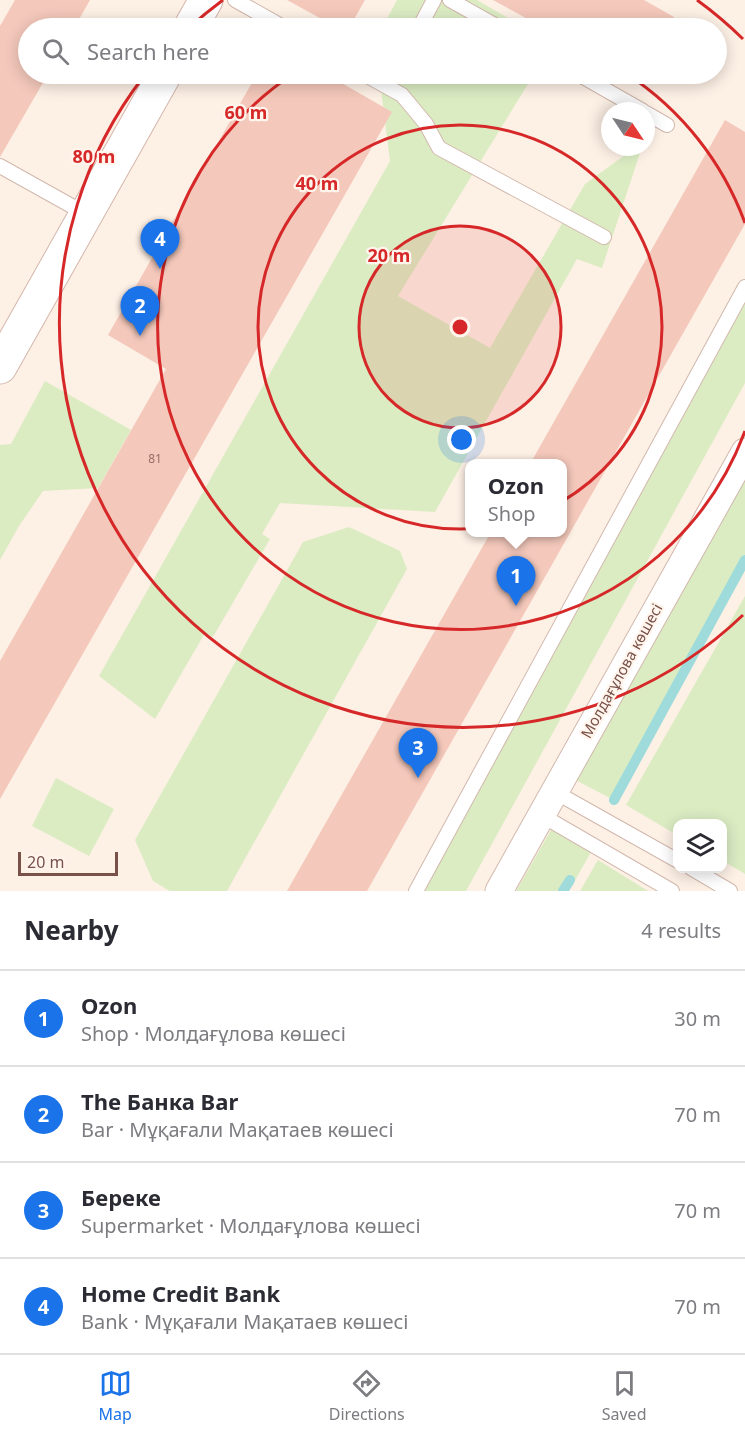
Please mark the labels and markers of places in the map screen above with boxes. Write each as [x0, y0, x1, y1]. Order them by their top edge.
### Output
pin: 4 [140, 220, 180, 269]
pin: 2 [120, 286, 160, 336]
centre of rings [450, 317, 470, 337]
pin: 1 [496, 556, 536, 606]
pin: 3 [398, 728, 438, 778]

